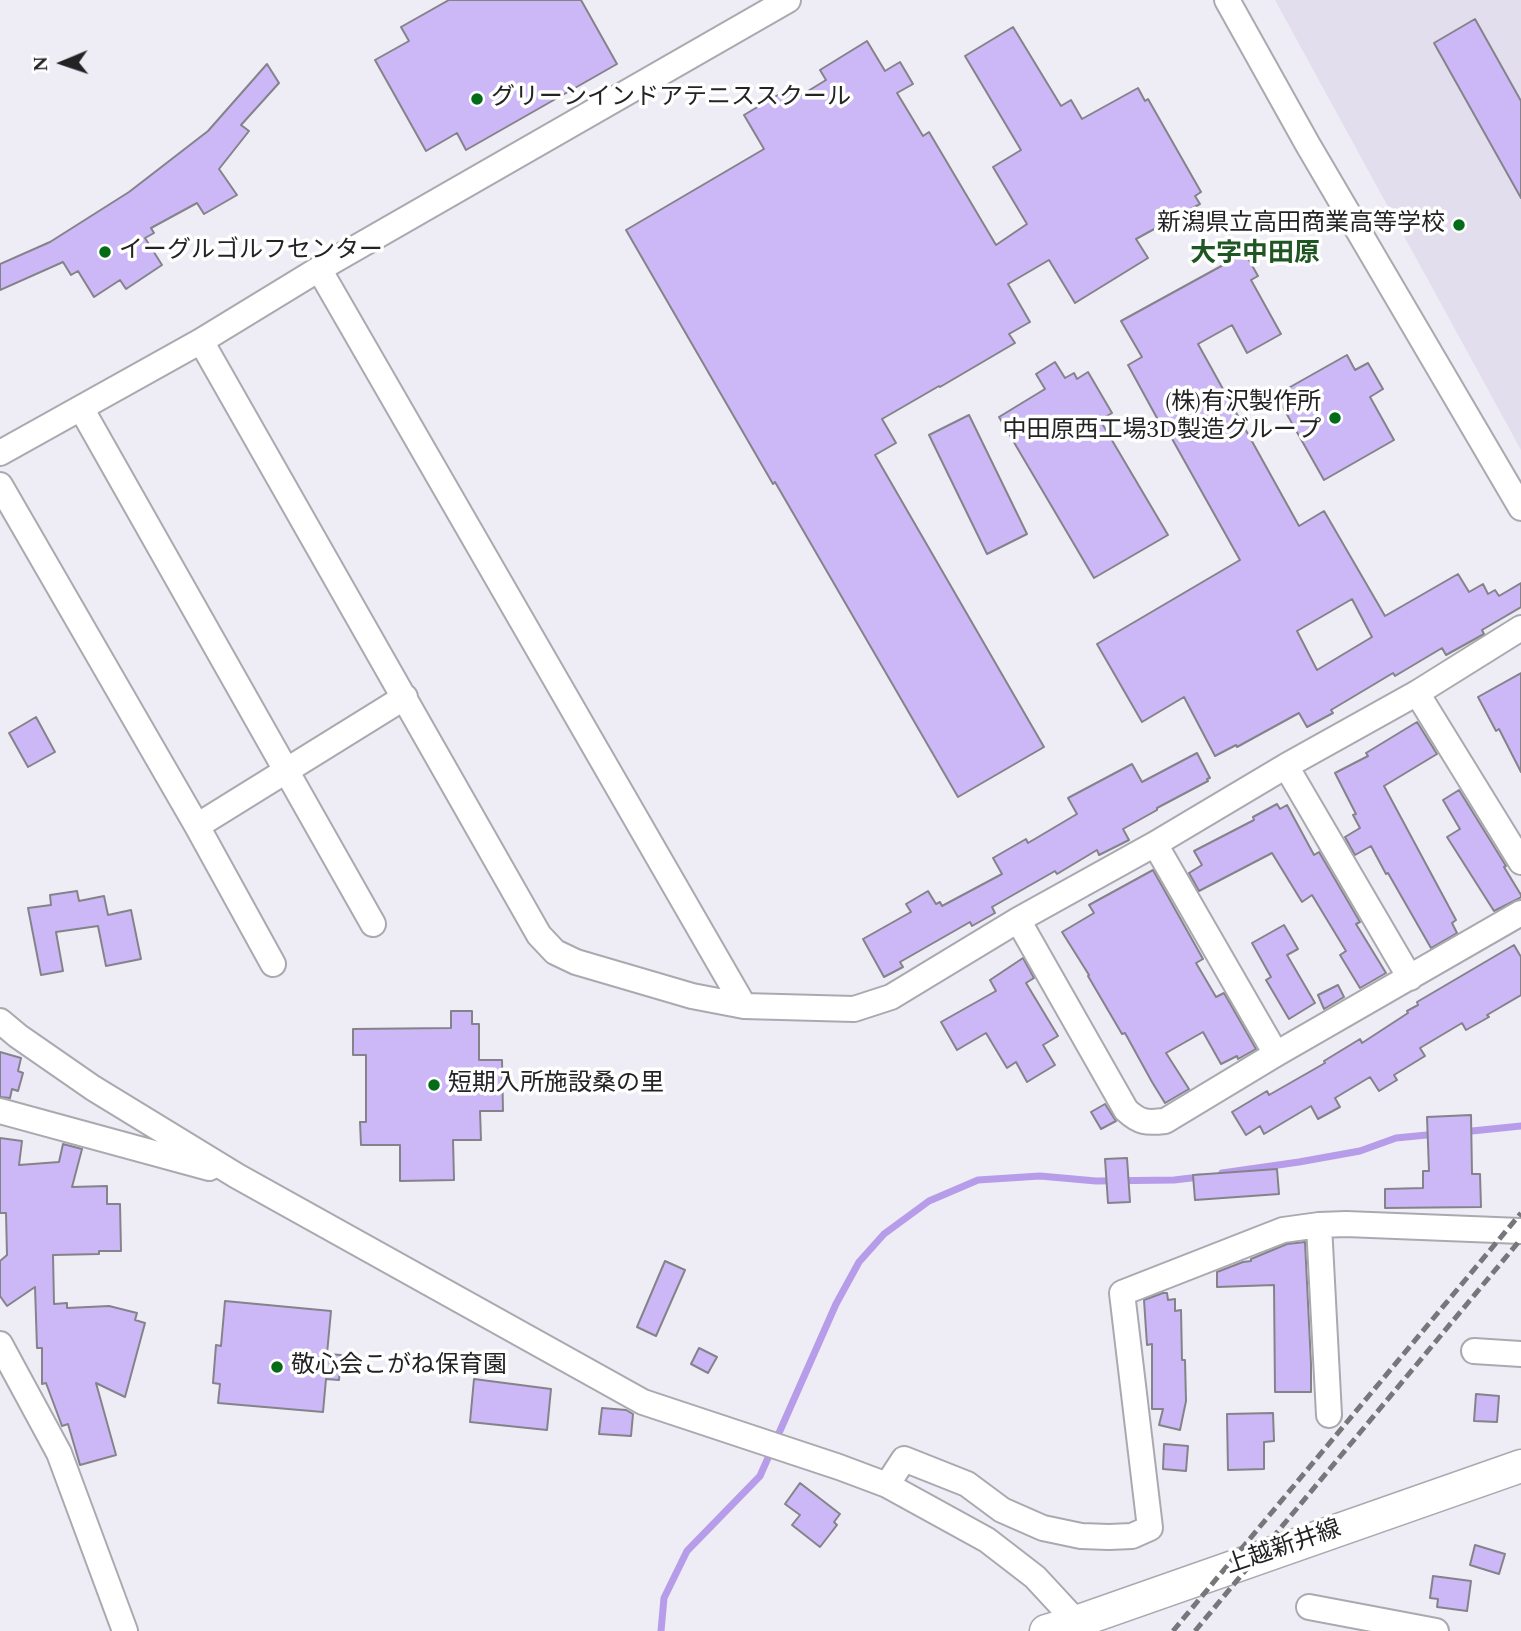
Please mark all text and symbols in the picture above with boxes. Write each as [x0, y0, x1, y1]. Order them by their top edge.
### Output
north arrow [28, 28, 98, 98]
text: N [27, 55, 56, 72]
place label: グリーンインドアテニススクール [491, 85, 851, 113]
marker: グリーンインドアテニススクール [469, 91, 485, 107]
place label: 新潟県立高田商業高等学校 [1157, 211, 1445, 239]
marker: 新潟県立高田商業高等学校 [1451, 217, 1467, 233]
place label: イーグルゴルフセンター [119, 238, 383, 266]
district label: 大字中田原 [1190, 240, 1320, 272]
marker: イーグルゴルフセンター [97, 244, 113, 260]
place label: (株)有沢製作所 中田原西工場3D製造グループ [1002, 390, 1321, 446]
marker: (株)有沢製作所 中田原西工場3D製造グループ [1327, 410, 1343, 426]
place label: 短期入所施設桑の里 [448, 1071, 664, 1099]
marker: 短期入所施設桑の里 [426, 1077, 442, 1093]
place label: 敬心会こがね保育園 [291, 1353, 507, 1381]
marker: 敬心会こがね保育園 [269, 1359, 285, 1375]
street label: 上越新井線 [1223, 1516, 1345, 1582]

